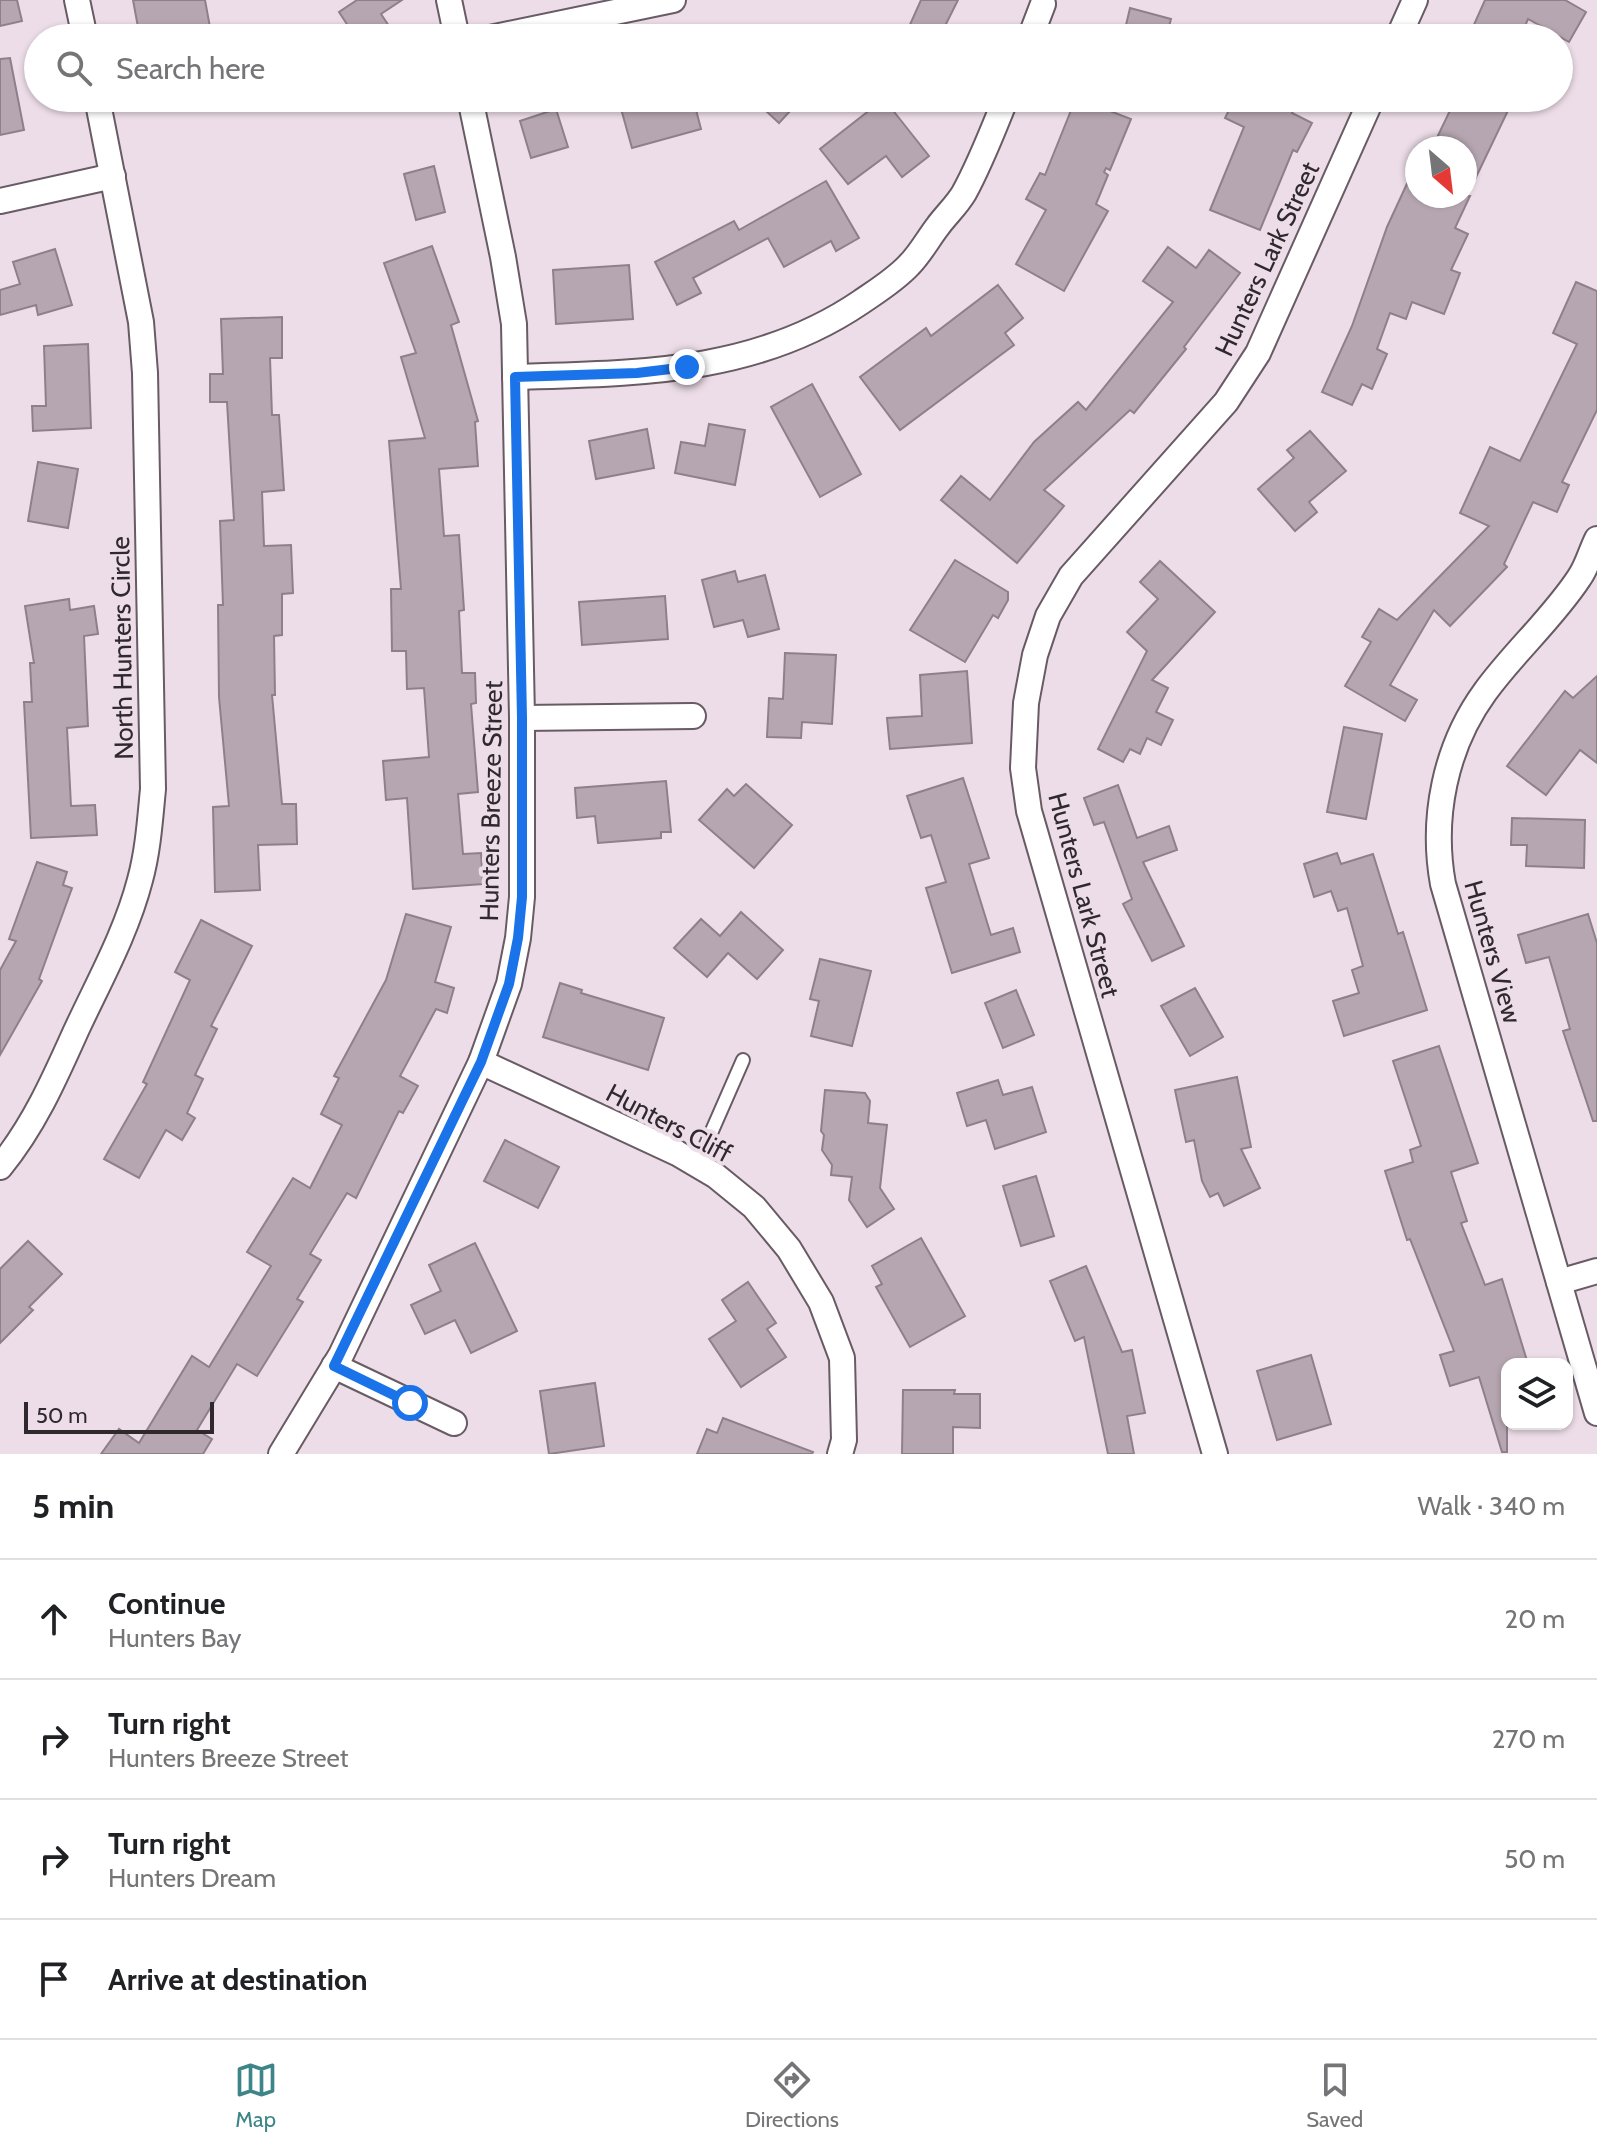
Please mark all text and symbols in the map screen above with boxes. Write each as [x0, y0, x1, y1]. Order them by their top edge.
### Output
search box [24, 24, 1573, 112]
icon: search [52, 46, 96, 90]
text: Search here [116, 50, 265, 87]
north arrow [1405, 136, 1477, 208]
street label: Hunters Lark Street [1208, 156, 1326, 361]
route end [669, 349, 705, 385]
street label: North Hunters Circle [104, 536, 140, 760]
street label: Hunters Breeze Street [473, 680, 509, 922]
street label: Hunters Lark Street [1041, 789, 1127, 1001]
street label: Hunters View [1457, 877, 1529, 1027]
street label: Hunters Cliff [601, 1077, 738, 1170]
map controls [1501, 1358, 1573, 1430]
button: layers [1501, 1358, 1573, 1430]
route start [392, 1385, 428, 1421]
scale bar [24, 1398, 214, 1434]
text: 50 m [36, 1402, 88, 1429]
text: 5 min [32, 1485, 114, 1527]
text: Walk · 340 m [1417, 1490, 1565, 1522]
text: Continue [108, 1585, 225, 1622]
icon: ahead [32, 1597, 76, 1641]
text: 20 m [1505, 1603, 1565, 1635]
text: Hunters Bay [108, 1622, 241, 1654]
text: Turn right [108, 1705, 231, 1742]
icon: right [32, 1717, 76, 1761]
text: 270 m [1492, 1723, 1565, 1755]
text: Hunters Breeze Street [108, 1742, 349, 1774]
text: Turn right [108, 1825, 231, 1862]
icon: right [32, 1837, 76, 1881]
text: 50 m [1504, 1843, 1565, 1875]
text: Hunters Dream [108, 1862, 276, 1894]
icon: arrive [32, 1957, 76, 2001]
text: Arrive at destination [108, 1961, 368, 1998]
tab: Map [234, 2058, 278, 2133]
tab: Directions [745, 2058, 839, 2133]
tab: Saved [1306, 2058, 1363, 2133]

